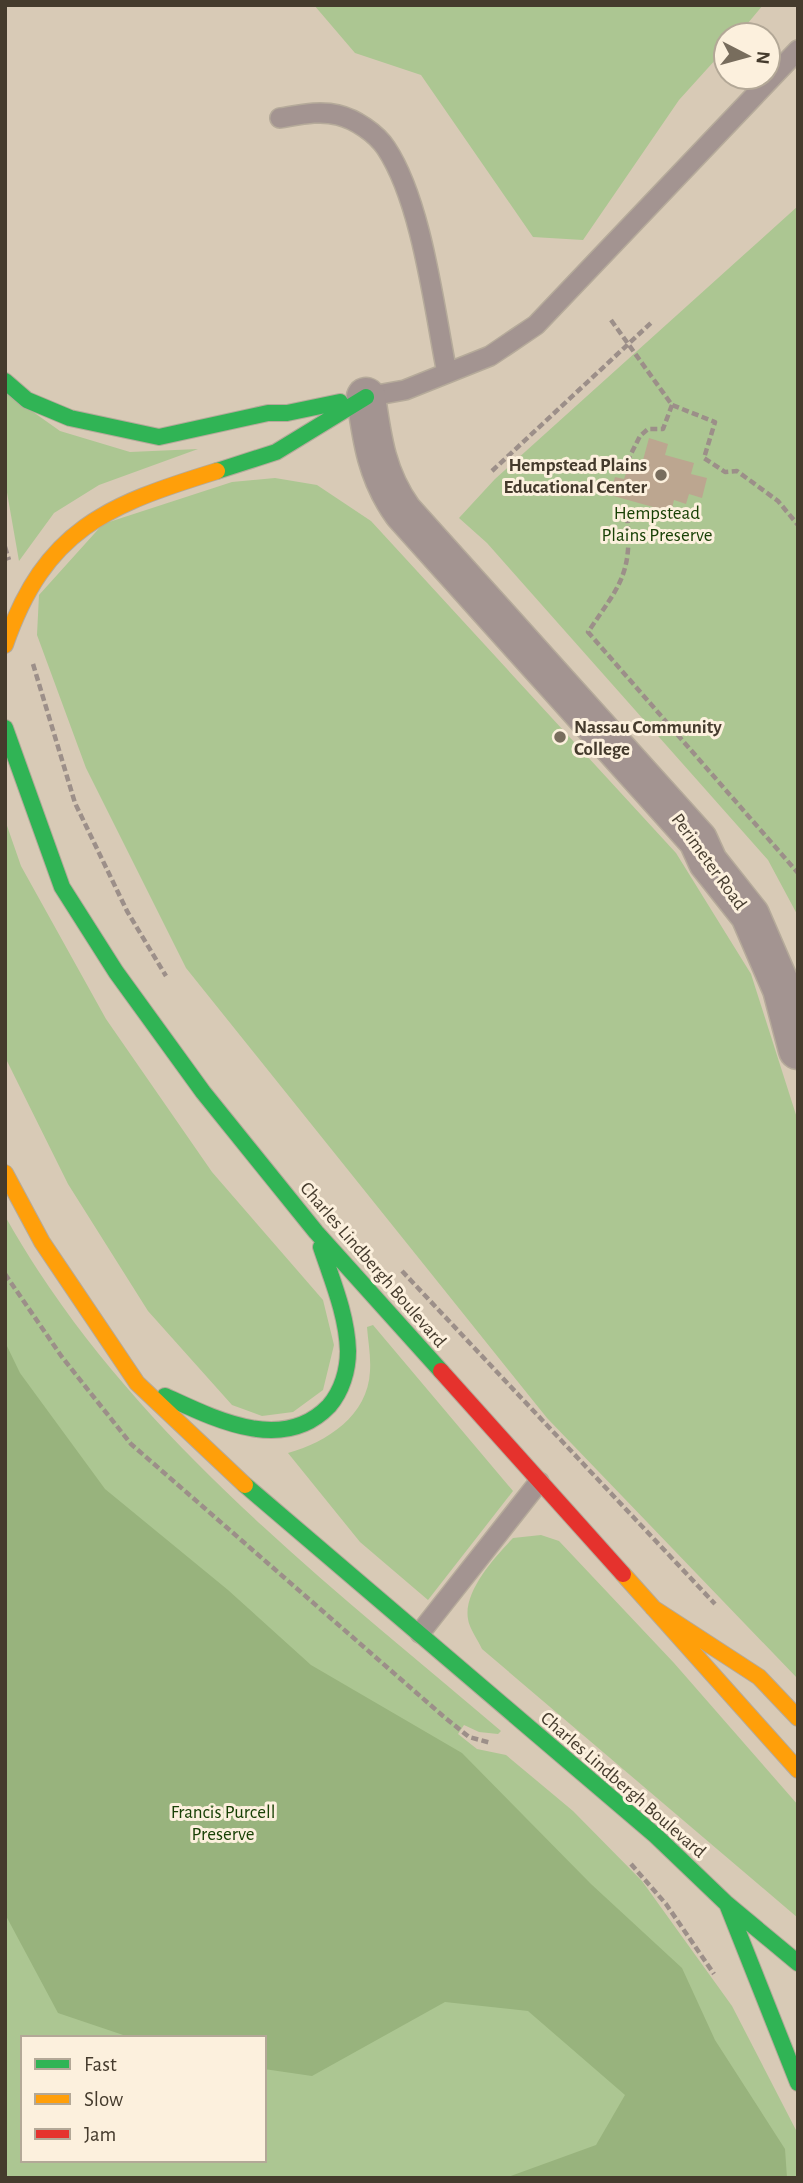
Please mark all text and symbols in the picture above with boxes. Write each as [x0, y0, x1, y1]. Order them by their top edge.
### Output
north arrow [712, 21, 782, 91]
text: N [752, 50, 773, 65]
place label: Hempstead Plains Educational Center [503, 456, 647, 497]
marker: Hempstead Plains Educational Center [653, 467, 669, 483]
park label: Hempstead Plains Preserve [601, 504, 713, 545]
place label: Nassau Community College [574, 718, 722, 759]
marker: Nassau Community College [552, 729, 568, 745]
street label: Perimeter Road [668, 810, 750, 914]
street label: Charles Lindbergh Boulevard [296, 1179, 450, 1351]
street label: Charles Lindbergh Boulevard [537, 1708, 709, 1862]
park label: Francis Purcell Preserve [171, 1803, 275, 1844]
legend [21, 2036, 266, 2162]
text: Fast [84, 2054, 117, 2075]
text: Slow [84, 2089, 123, 2110]
text: Jam [84, 2124, 116, 2145]

